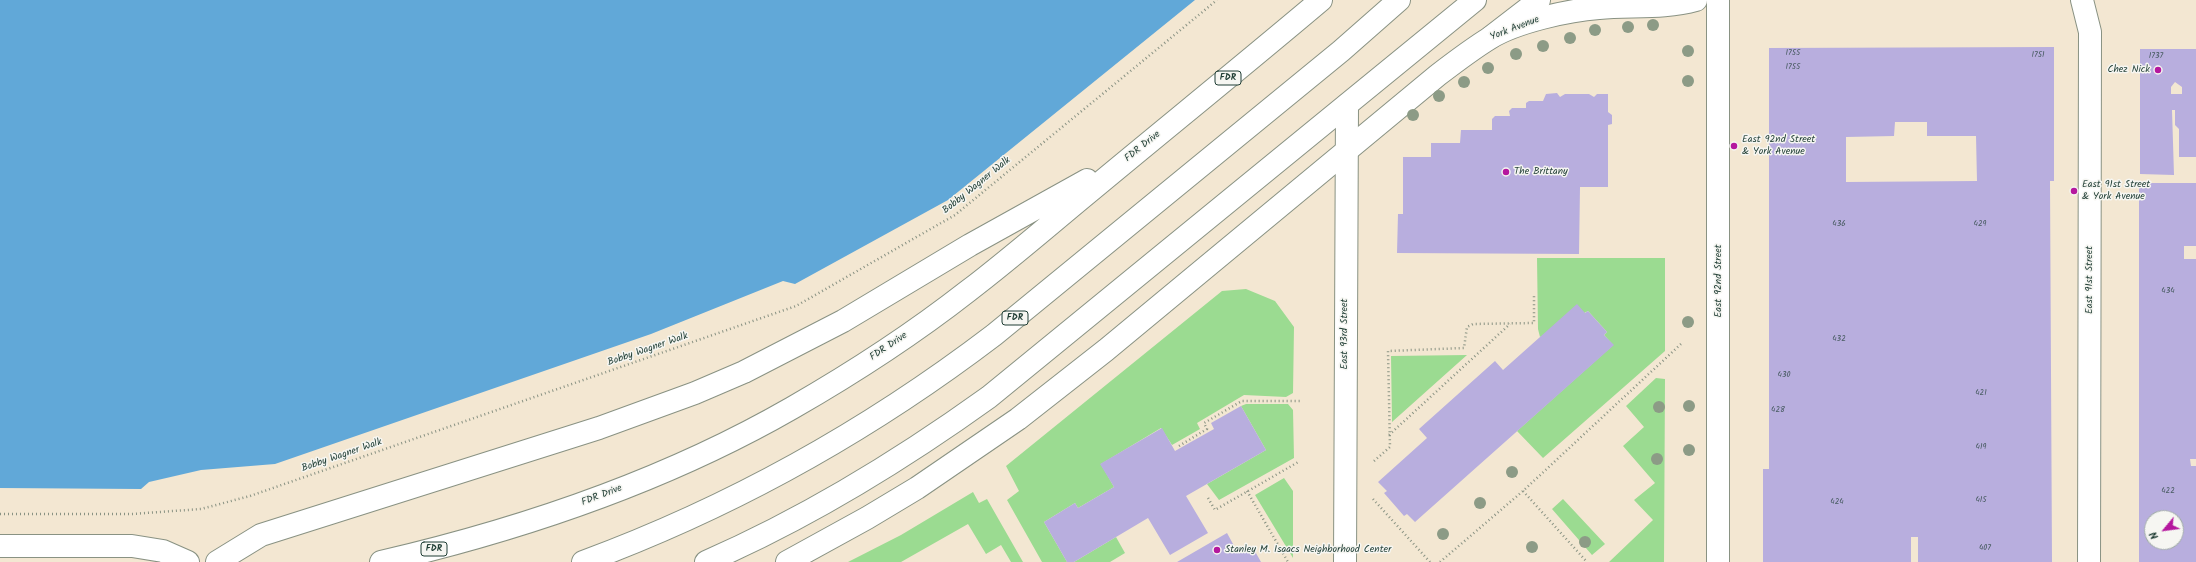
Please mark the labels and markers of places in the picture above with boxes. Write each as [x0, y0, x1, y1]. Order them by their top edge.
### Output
place label: Chez Nick [2107, 64, 2150, 76]
marker: Chez Nick [2153, 65, 2163, 75]
place label: East 92nd Street & York Avenue [1742, 134, 1815, 158]
marker: East 92nd Street & York Avenue [1729, 141, 1739, 151]
place label: The Brittany [1514, 166, 1568, 178]
marker: The Brittany [1501, 167, 1511, 177]
place label: East 91st Street & York Avenue [2082, 179, 2150, 202]
marker: East 91st Street & York Avenue [2069, 186, 2079, 196]
place label: Stanley M. Isaacs Neighborhood Center [1225, 544, 1391, 556]
marker: Stanley M. Isaacs Neighborhood Center [1212, 545, 1222, 555]

